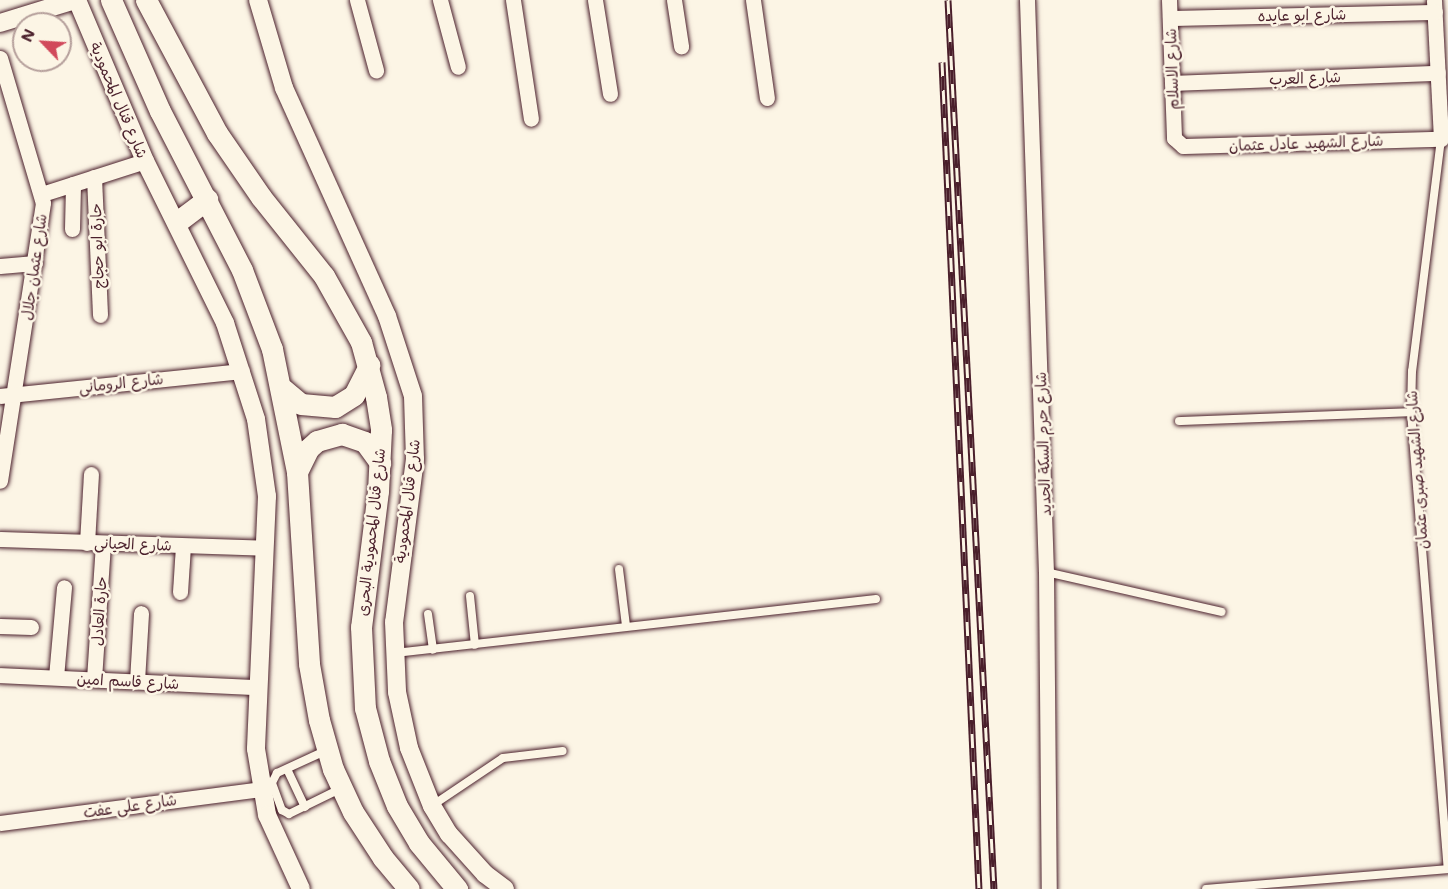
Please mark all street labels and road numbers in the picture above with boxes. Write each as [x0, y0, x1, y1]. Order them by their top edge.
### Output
street label: شارع ابو عايده [1257, 5, 1347, 25]
street label: شارع الاسلام [1162, 28, 1182, 110]
street label: شارع قنال المحمودية [86, 39, 152, 161]
street label: شارع العرب [1269, 68, 1341, 88]
street label: شارع الشهيد عادل عثمان [1228, 131, 1384, 155]
street label: حارة ابو حجاج [87, 203, 107, 289]
street label: شارع عثمان جلال [18, 213, 50, 321]
street label: شارع الرومانى [78, 370, 164, 396]
street label: شارع حرم السكة الحديد [1031, 372, 1055, 516]
street label: شارع الشهيد صبرى عثمان [1402, 390, 1432, 550]
street label: شارع قنال المحمودية [390, 438, 424, 564]
street label: شارع قنال المحمودية البحرى [353, 447, 389, 617]
street label: شارع الحيانى [94, 534, 172, 554]
street label: حارة العادل [88, 576, 110, 646]
street label: شارع قاسم امين [76, 669, 180, 693]
street label: شارع على عفت [82, 791, 178, 821]

